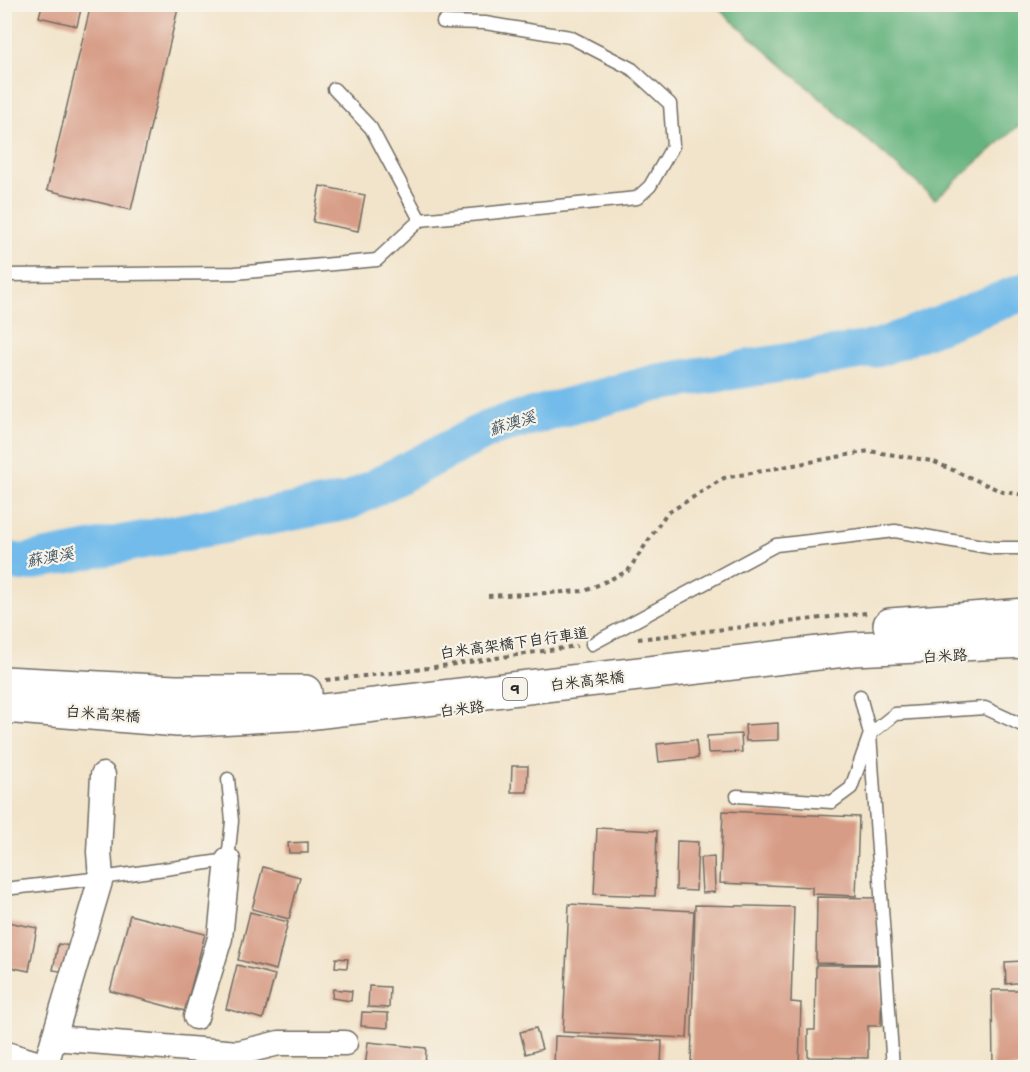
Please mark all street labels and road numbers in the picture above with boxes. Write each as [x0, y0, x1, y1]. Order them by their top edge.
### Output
street label: 白米高架橋下自行車道 [438, 623, 590, 663]
street label: 白米路 [922, 645, 968, 667]
street label: 白米高架橋 [549, 667, 625, 695]
road number: 9 [503, 678, 527, 700]
street label: 白米路 [438, 696, 486, 722]
street label: 白米高架橋 [65, 701, 141, 727]

